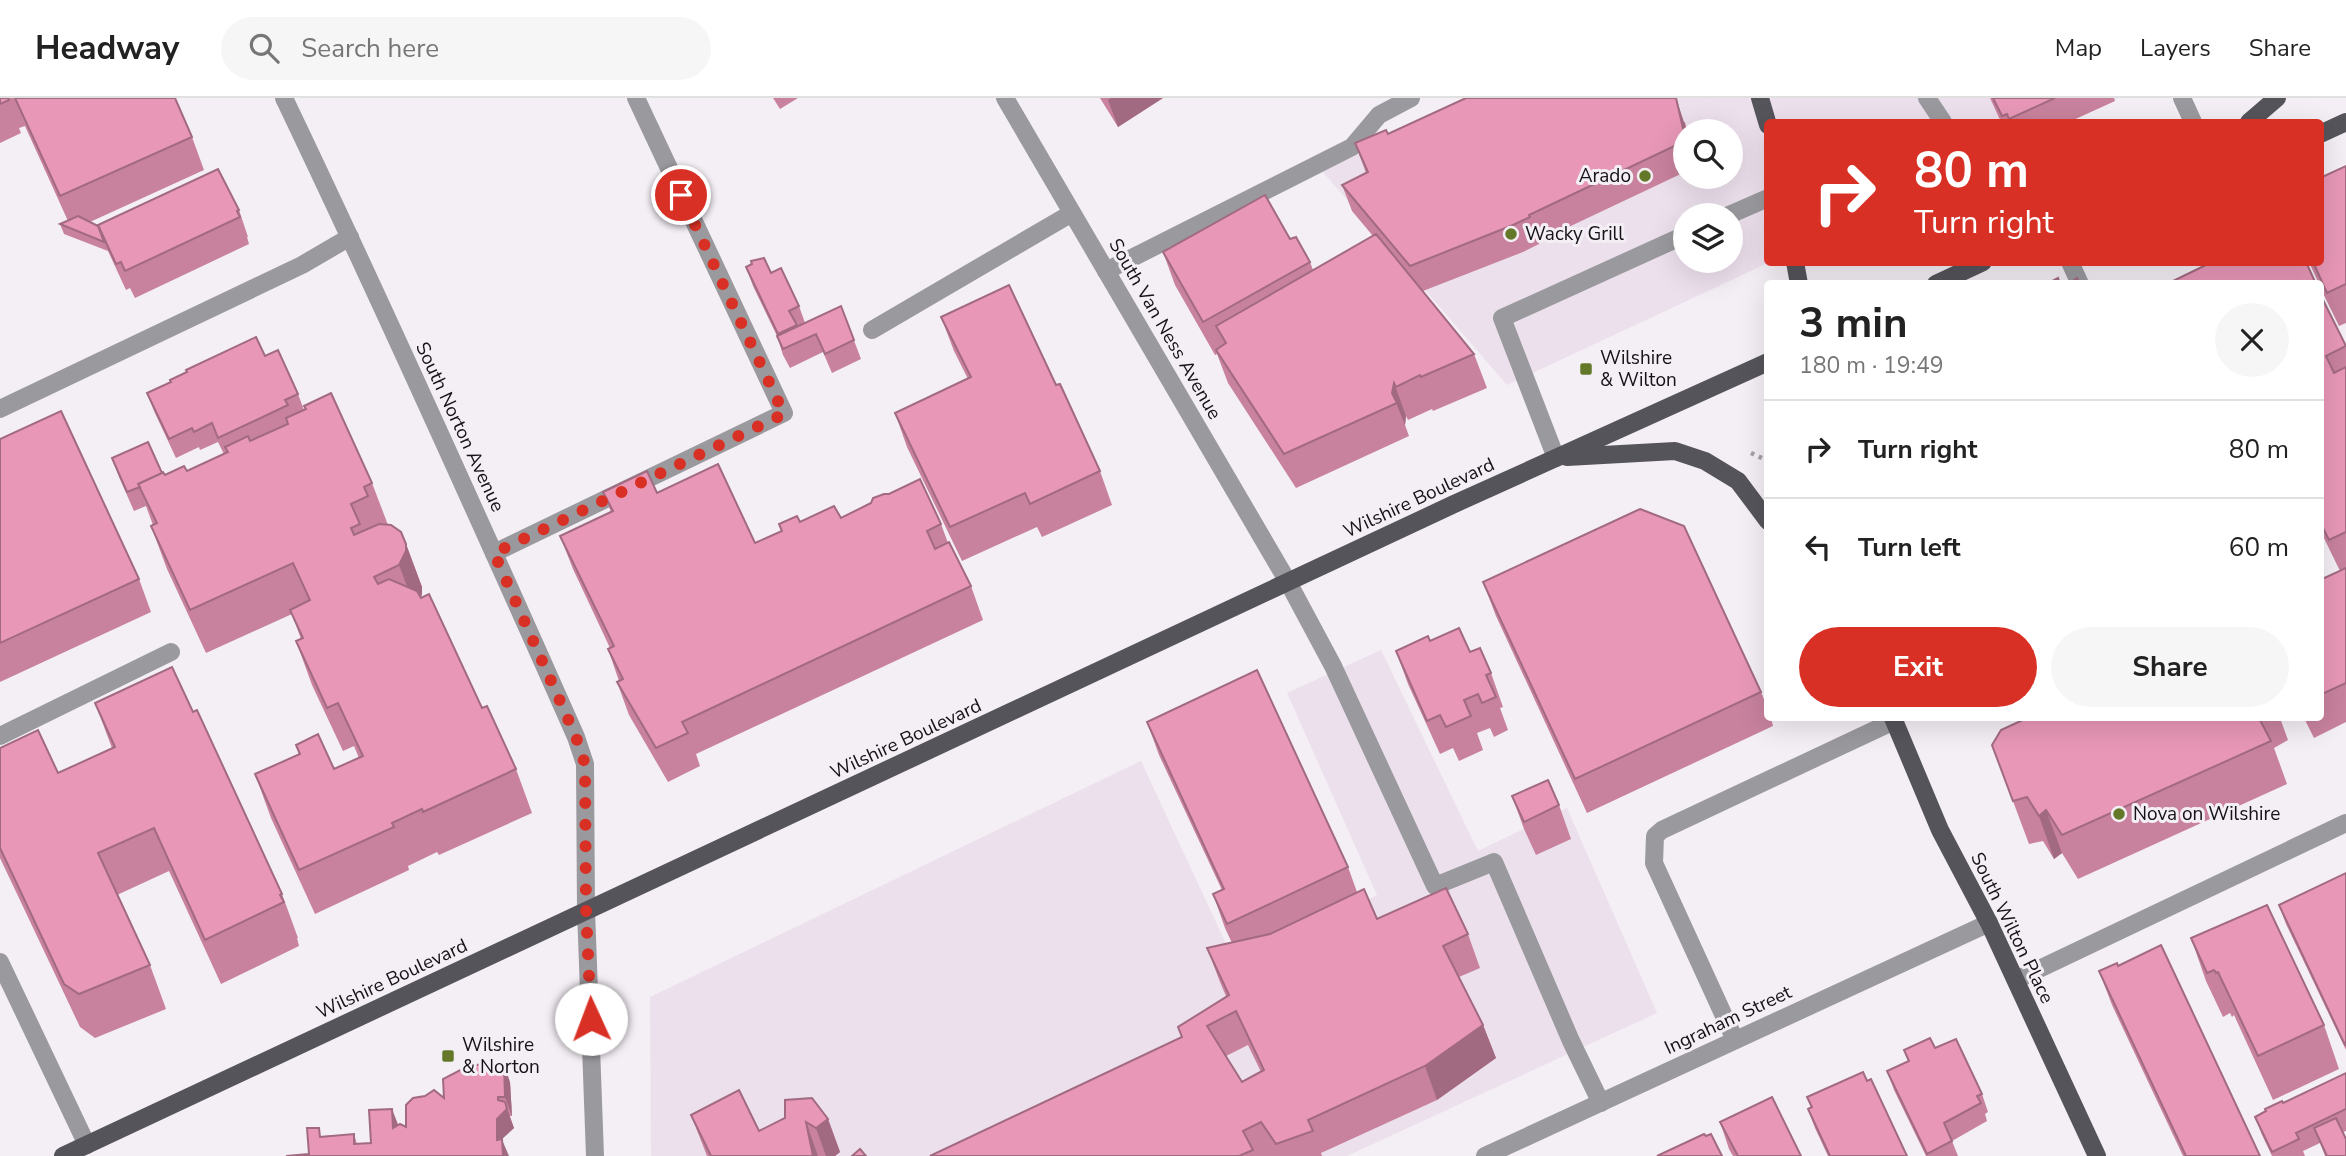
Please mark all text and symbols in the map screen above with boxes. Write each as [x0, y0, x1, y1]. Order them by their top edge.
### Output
search box [221, 17, 711, 80]
text: Headway [35, 26, 179, 71]
icon: search [245, 29, 283, 67]
text: Search here [301, 31, 439, 66]
text: Map [2055, 32, 2102, 64]
text: Layers [2140, 32, 2211, 64]
text: Share [2249, 32, 2311, 64]
map controls [1673, 119, 1743, 273]
button: search [1673, 119, 1743, 189]
text: 80 m [1914, 137, 2029, 204]
icon: right [1799, 147, 1890, 238]
place label: Arado [1579, 163, 1631, 189]
pin [651, 165, 711, 225]
marker: Arado [1637, 168, 1653, 184]
icon: arrive [662, 176, 700, 214]
text: Turn right [1914, 201, 2054, 244]
button: layers [1673, 203, 1743, 273]
place label: Wacky Grill [1525, 221, 1624, 247]
marker: Wacky Grill [1503, 226, 1519, 242]
street label: South Van Ness Avenue [1102, 234, 1228, 424]
text: 3 min [1799, 295, 1908, 352]
button: close [2215, 303, 2289, 377]
street label: South Norton Avenue [409, 338, 511, 516]
place label: Wilshire & Wilton [1600, 345, 1677, 393]
text: 180 m · 19:49 [1799, 350, 1944, 381]
marker: Wilshire & Wilton [1578, 361, 1594, 377]
icon: right [1799, 430, 1837, 468]
text: Turn right [1858, 432, 1977, 467]
text: 80 m [2229, 432, 2289, 467]
street label: Wilshire Boulevard [1339, 452, 1499, 544]
icon: left [1799, 528, 1837, 566]
text: Turn left [1858, 530, 1961, 565]
text: 60 m [2229, 530, 2289, 565]
button: Exit [1799, 627, 2037, 707]
button: Share [2051, 627, 2289, 707]
street label: Wilshire Boulevard [826, 693, 986, 785]
place label: Nova on Wilshire [2133, 801, 2280, 827]
marker: Nova on Wilshire [2111, 806, 2127, 822]
street label: South Wilton Place [1964, 848, 2060, 1008]
street label: Wilshire Boulevard [312, 933, 472, 1025]
street label: Ingraham Street [1660, 979, 1796, 1061]
position arrow [554, 982, 628, 1056]
place label: Wilshire & Norton [462, 1032, 540, 1080]
marker: Wilshire & Norton [440, 1048, 456, 1064]

